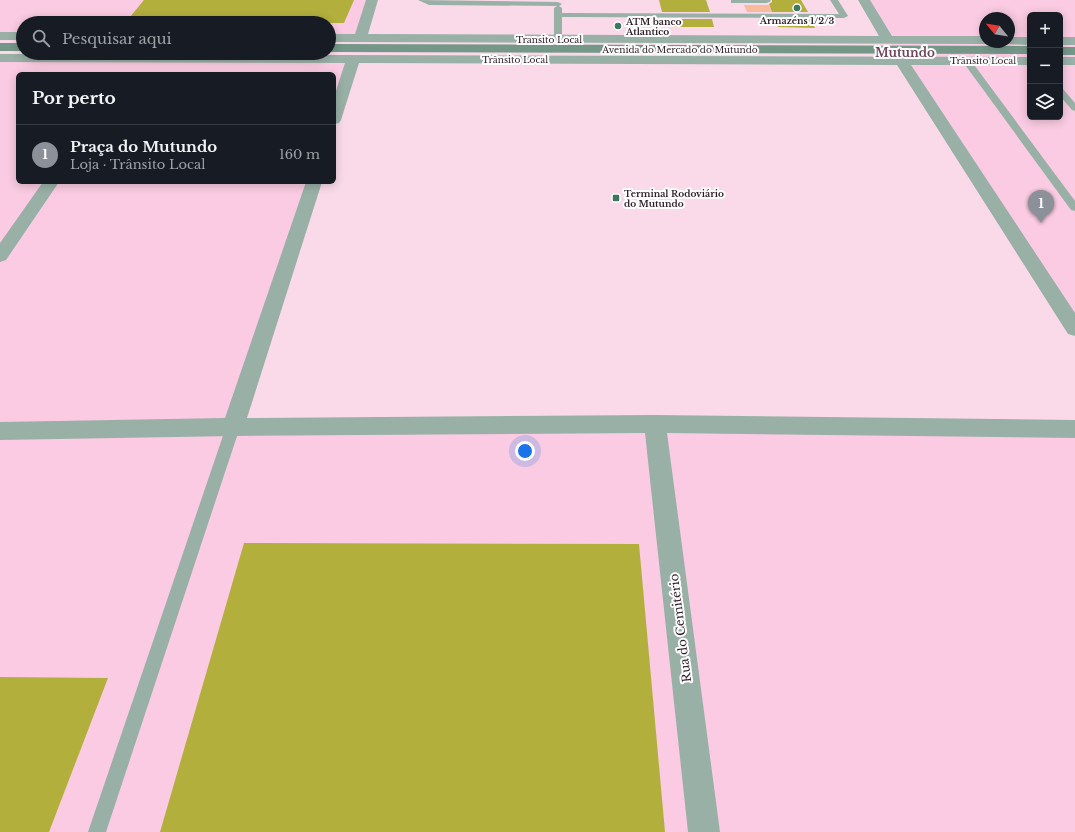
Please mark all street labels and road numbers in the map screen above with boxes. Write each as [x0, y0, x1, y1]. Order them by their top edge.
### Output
street label: Transito Local [516, 34, 582, 45]
street label: Avenida do Mercado do Mutundo [601, 44, 758, 55]
street label: Trânsito Local [482, 54, 548, 65]
street label: Trânsito Local [950, 55, 1016, 66]
street label: Rua do Cemitério [666, 573, 694, 683]

